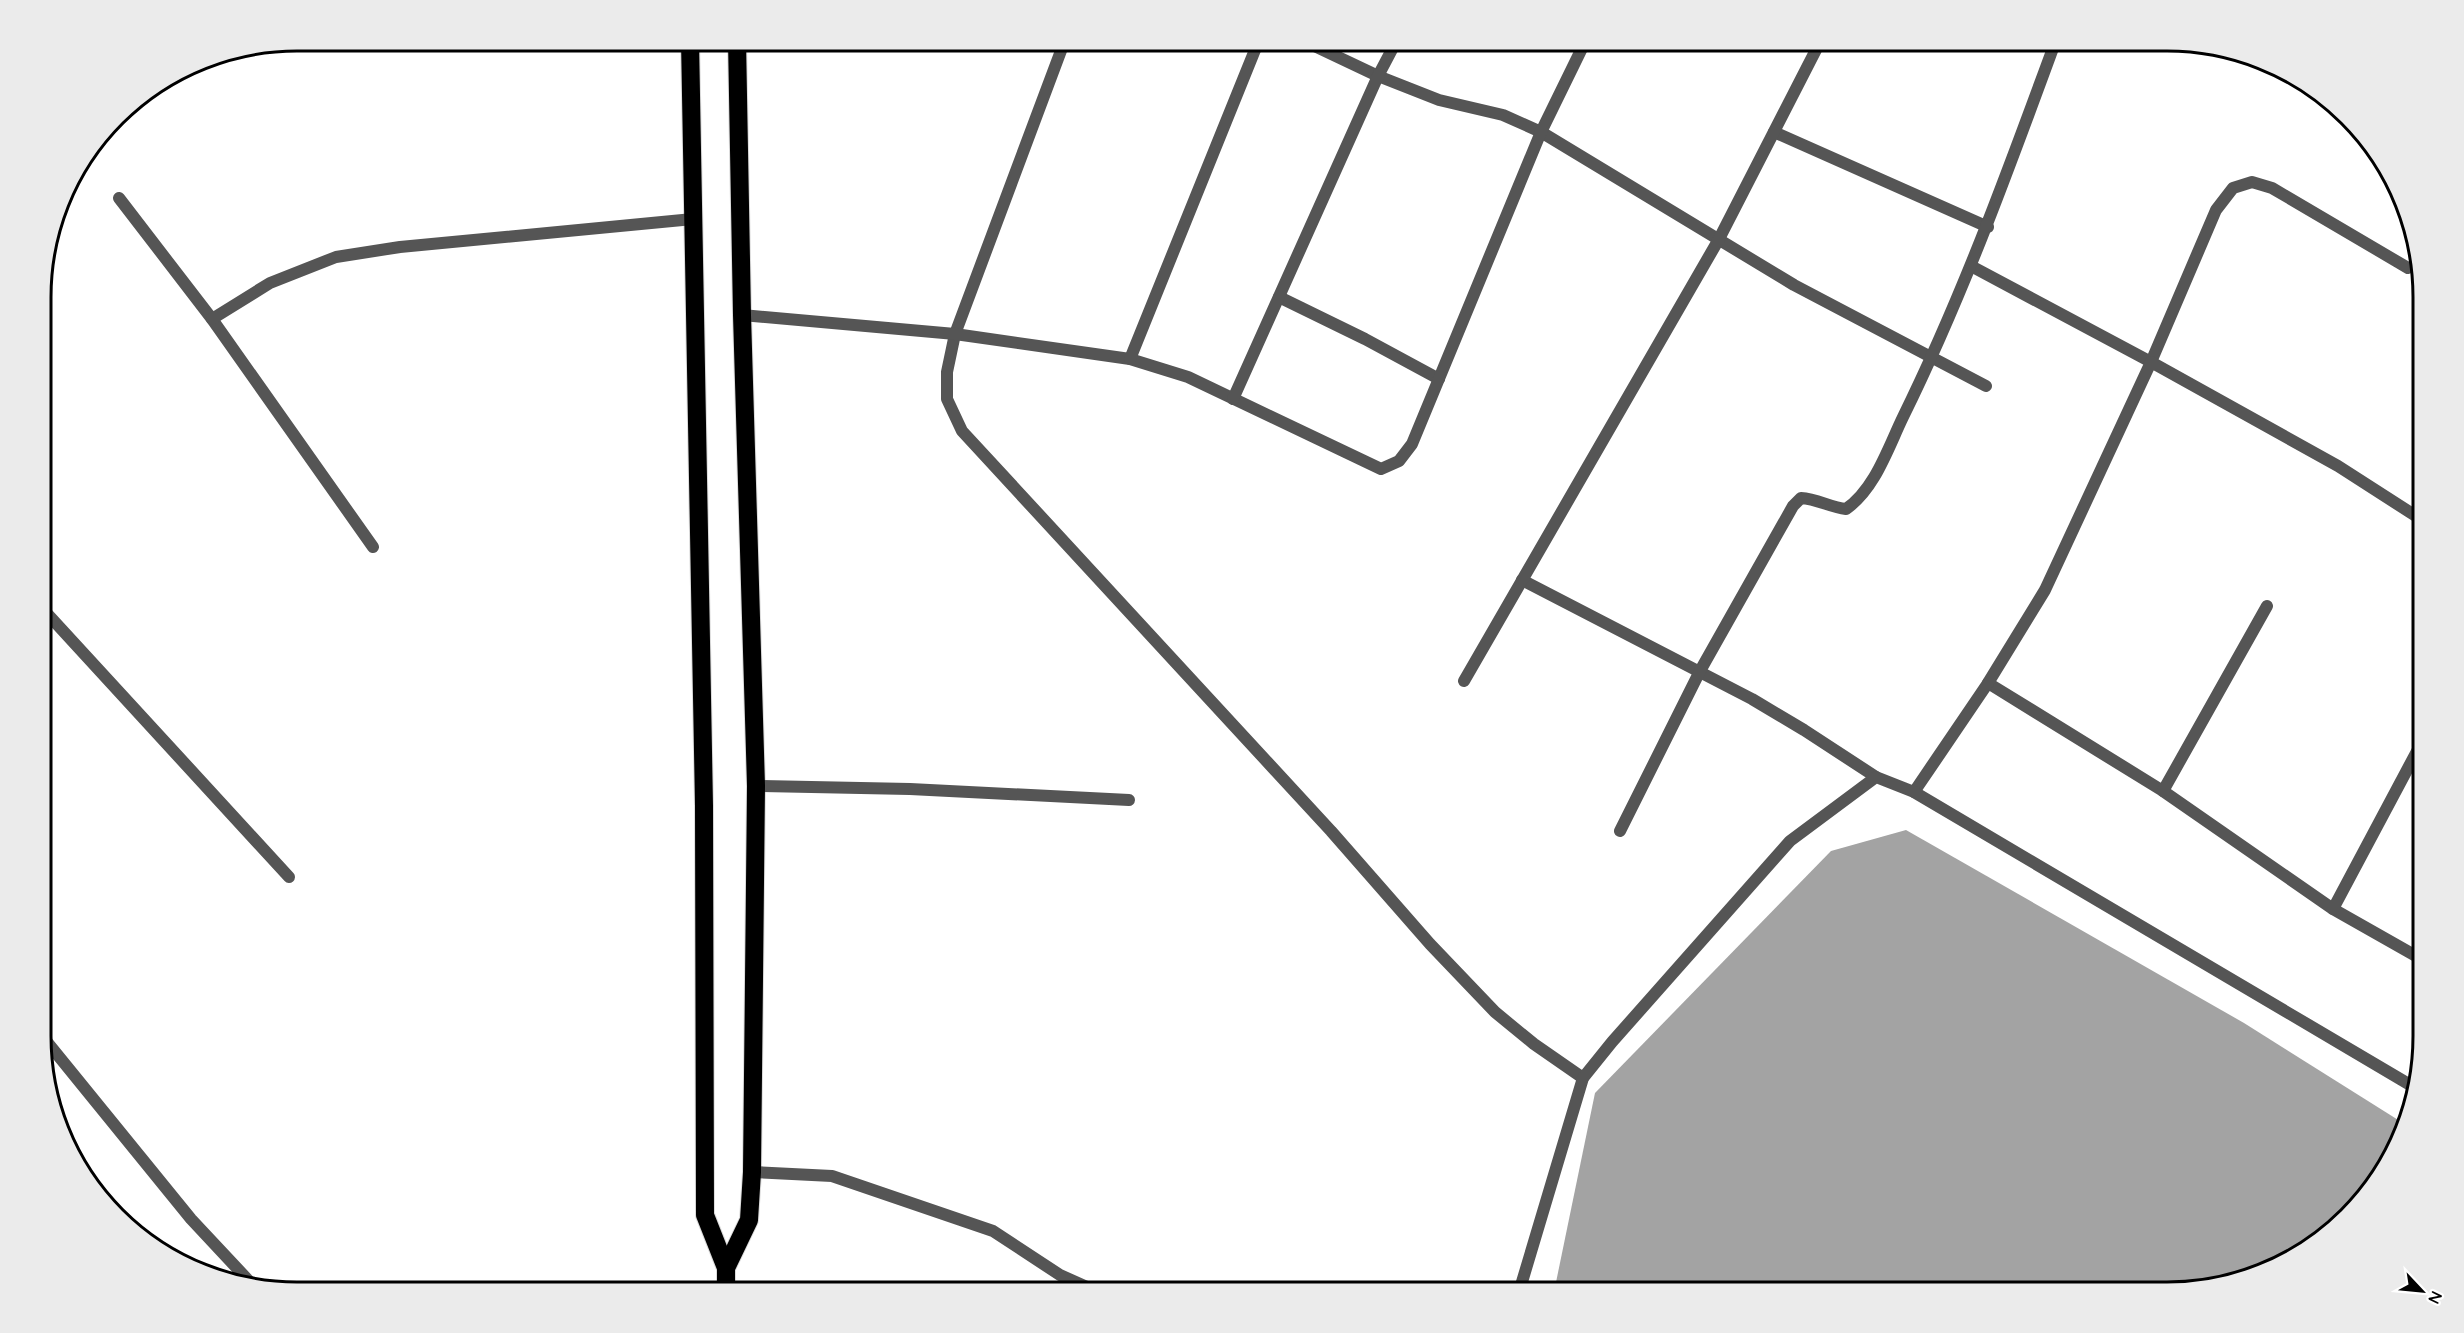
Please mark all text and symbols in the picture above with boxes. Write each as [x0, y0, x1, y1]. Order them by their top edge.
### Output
north arrow [2392, 1261, 2452, 1321]
text: N [2424, 1288, 2447, 1307]

